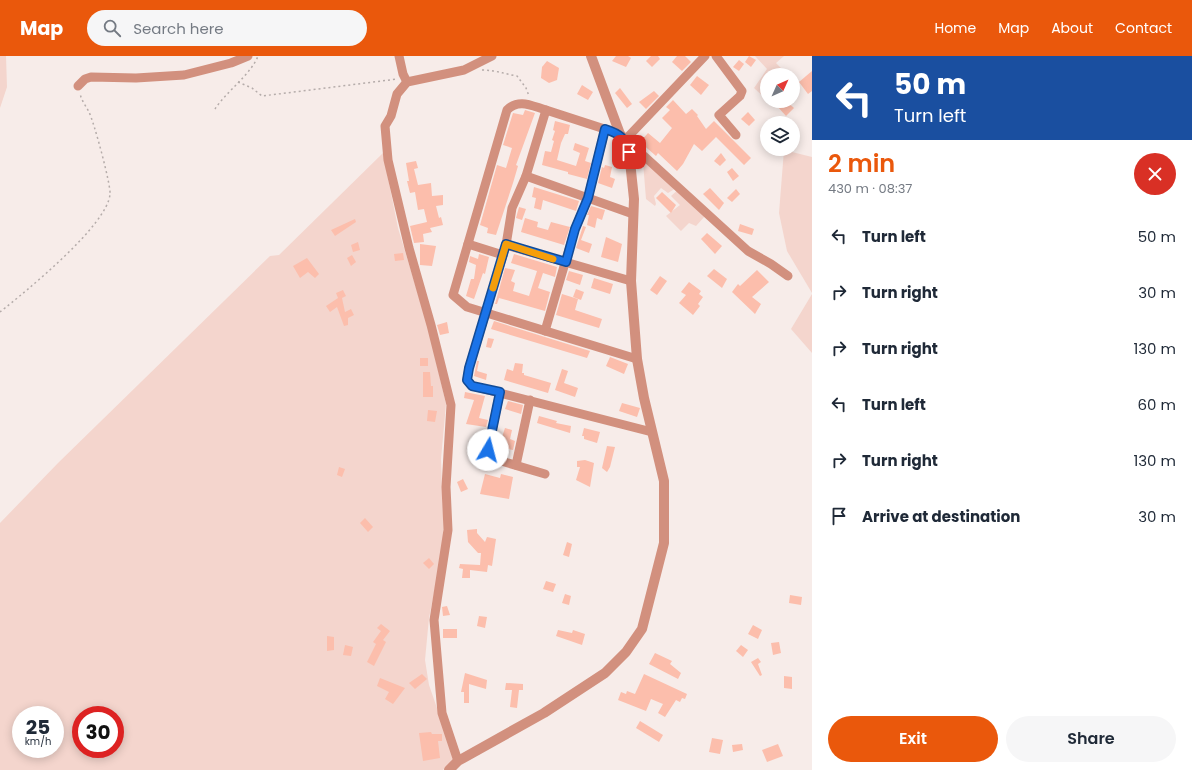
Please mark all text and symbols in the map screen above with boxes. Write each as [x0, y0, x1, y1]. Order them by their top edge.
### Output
search box [87, 10, 367, 46]
text: Map [20, 15, 63, 42]
icon: search [101, 17, 123, 39]
text: Search here [133, 18, 224, 39]
text: Home [934, 18, 976, 38]
text: Map [998, 18, 1029, 38]
text: About [1051, 18, 1093, 38]
text: Contact [1115, 18, 1172, 38]
text: 50 m [894, 65, 966, 104]
north arrow [760, 68, 800, 108]
map controls [760, 68, 800, 156]
icon: left [828, 72, 880, 124]
text: Turn left [894, 103, 966, 128]
button: layers [760, 116, 800, 156]
pin [612, 135, 646, 169]
icon: arrive [618, 141, 640, 163]
text: 2 min [828, 147, 895, 180]
button: close [1134, 153, 1176, 195]
text: 430 m · 08:37 [828, 179, 912, 198]
icon: left [828, 225, 850, 247]
text: Turn left [862, 226, 926, 247]
text: 50 m [1138, 226, 1176, 247]
icon: right [828, 281, 850, 303]
text: Turn right [862, 282, 938, 303]
text: 30 m [1138, 282, 1176, 303]
icon: right [828, 337, 850, 359]
text: Turn right [862, 338, 938, 359]
text: 130 m [1133, 338, 1176, 359]
icon: left [828, 393, 850, 415]
text: Turn left [862, 394, 926, 415]
text: 60 m [1138, 394, 1176, 415]
position arrow [467, 429, 509, 471]
icon: right [828, 449, 850, 471]
text: Turn right [862, 450, 938, 471]
text: 130 m [1133, 450, 1176, 471]
icon: arrive [828, 505, 850, 527]
text: Arrive at destination [862, 506, 1020, 527]
text: 30 m [1138, 506, 1176, 527]
speed limit sign: 30 [72, 706, 124, 758]
text: 25 [26, 713, 50, 741]
button: Exit [828, 716, 998, 762]
button: Share [1006, 716, 1176, 762]
text: km/h [25, 734, 51, 749]

